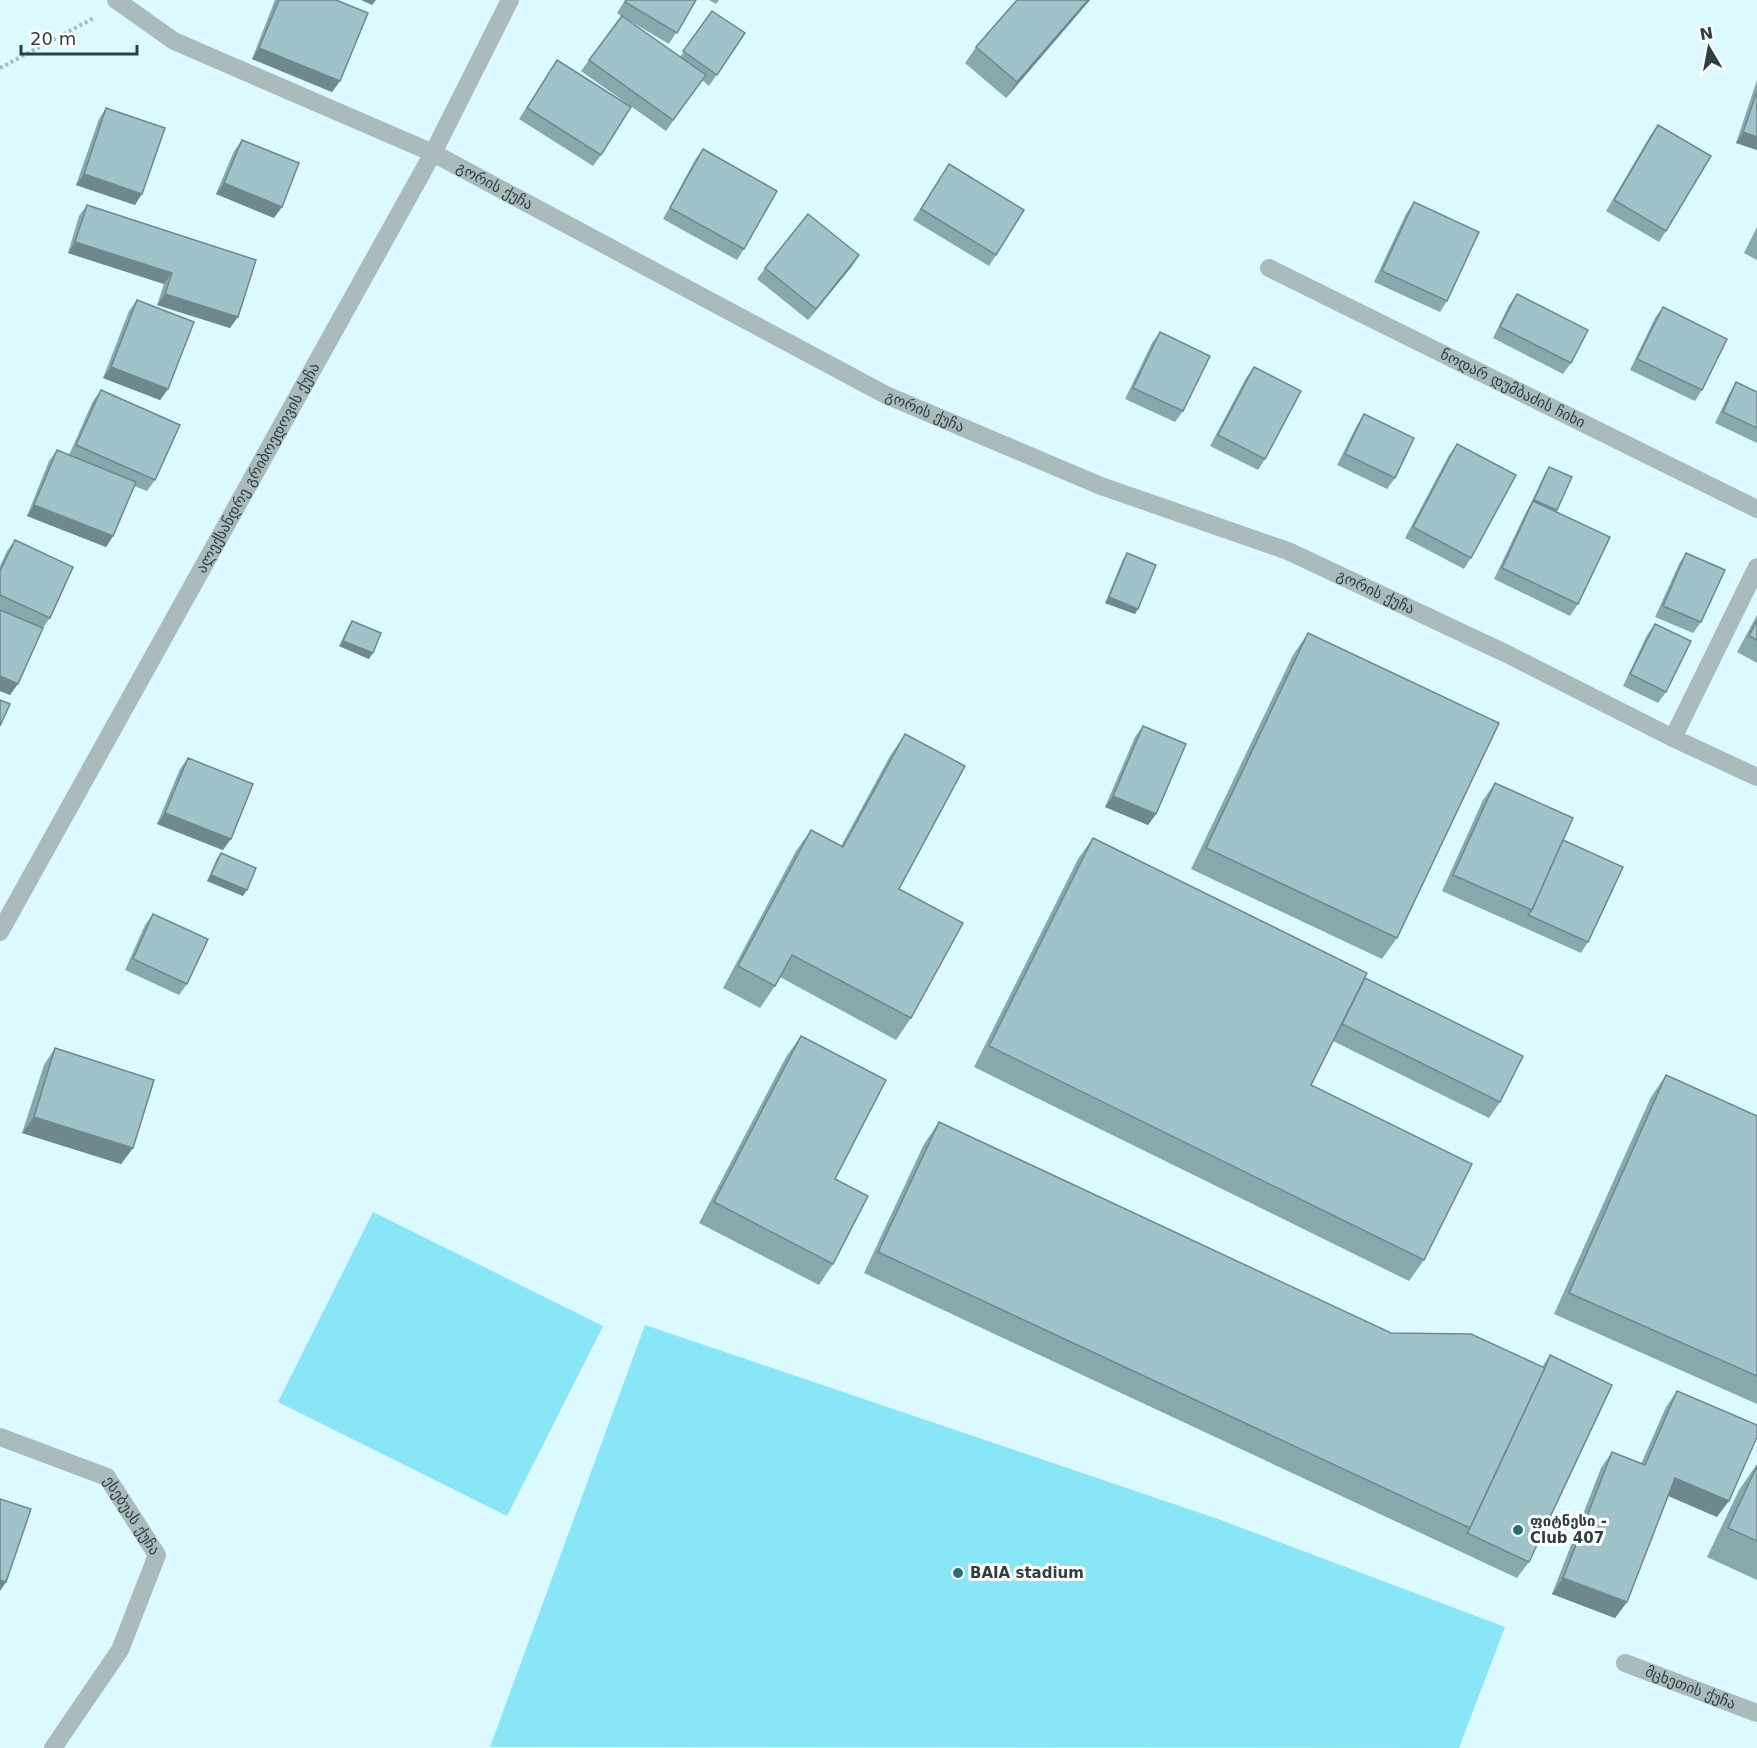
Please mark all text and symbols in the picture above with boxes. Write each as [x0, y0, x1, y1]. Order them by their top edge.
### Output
scale bar [21, 18, 136, 56]
north arrow [1679, 18, 1739, 78]
text: N [1698, 23, 1715, 44]
text: 20 m [30, 28, 76, 49]
street label: გორის ქუჩა [453, 158, 536, 214]
street label: ნოდარ დუმბაძის ჩიხი [1438, 345, 1588, 432]
street label: ალექსანდრე გრიბოედოვის ქუჩა [192, 360, 324, 576]
street label: გორის ქუჩა [883, 387, 967, 436]
street label: გორის ქუჩა [1334, 566, 1417, 618]
street label: ესებუას ქუჩა [100, 1473, 164, 1558]
place label: ფიტნესი - Club 407 [1530, 1512, 1607, 1547]
marker: ფიტნესი - Club 407 [1511, 1523, 1525, 1537]
place label: BAIA stadium [970, 1564, 1084, 1582]
marker: BAIA stadium [951, 1566, 965, 1580]
street label: მცხეთის ქუჩა [1643, 1662, 1738, 1713]

